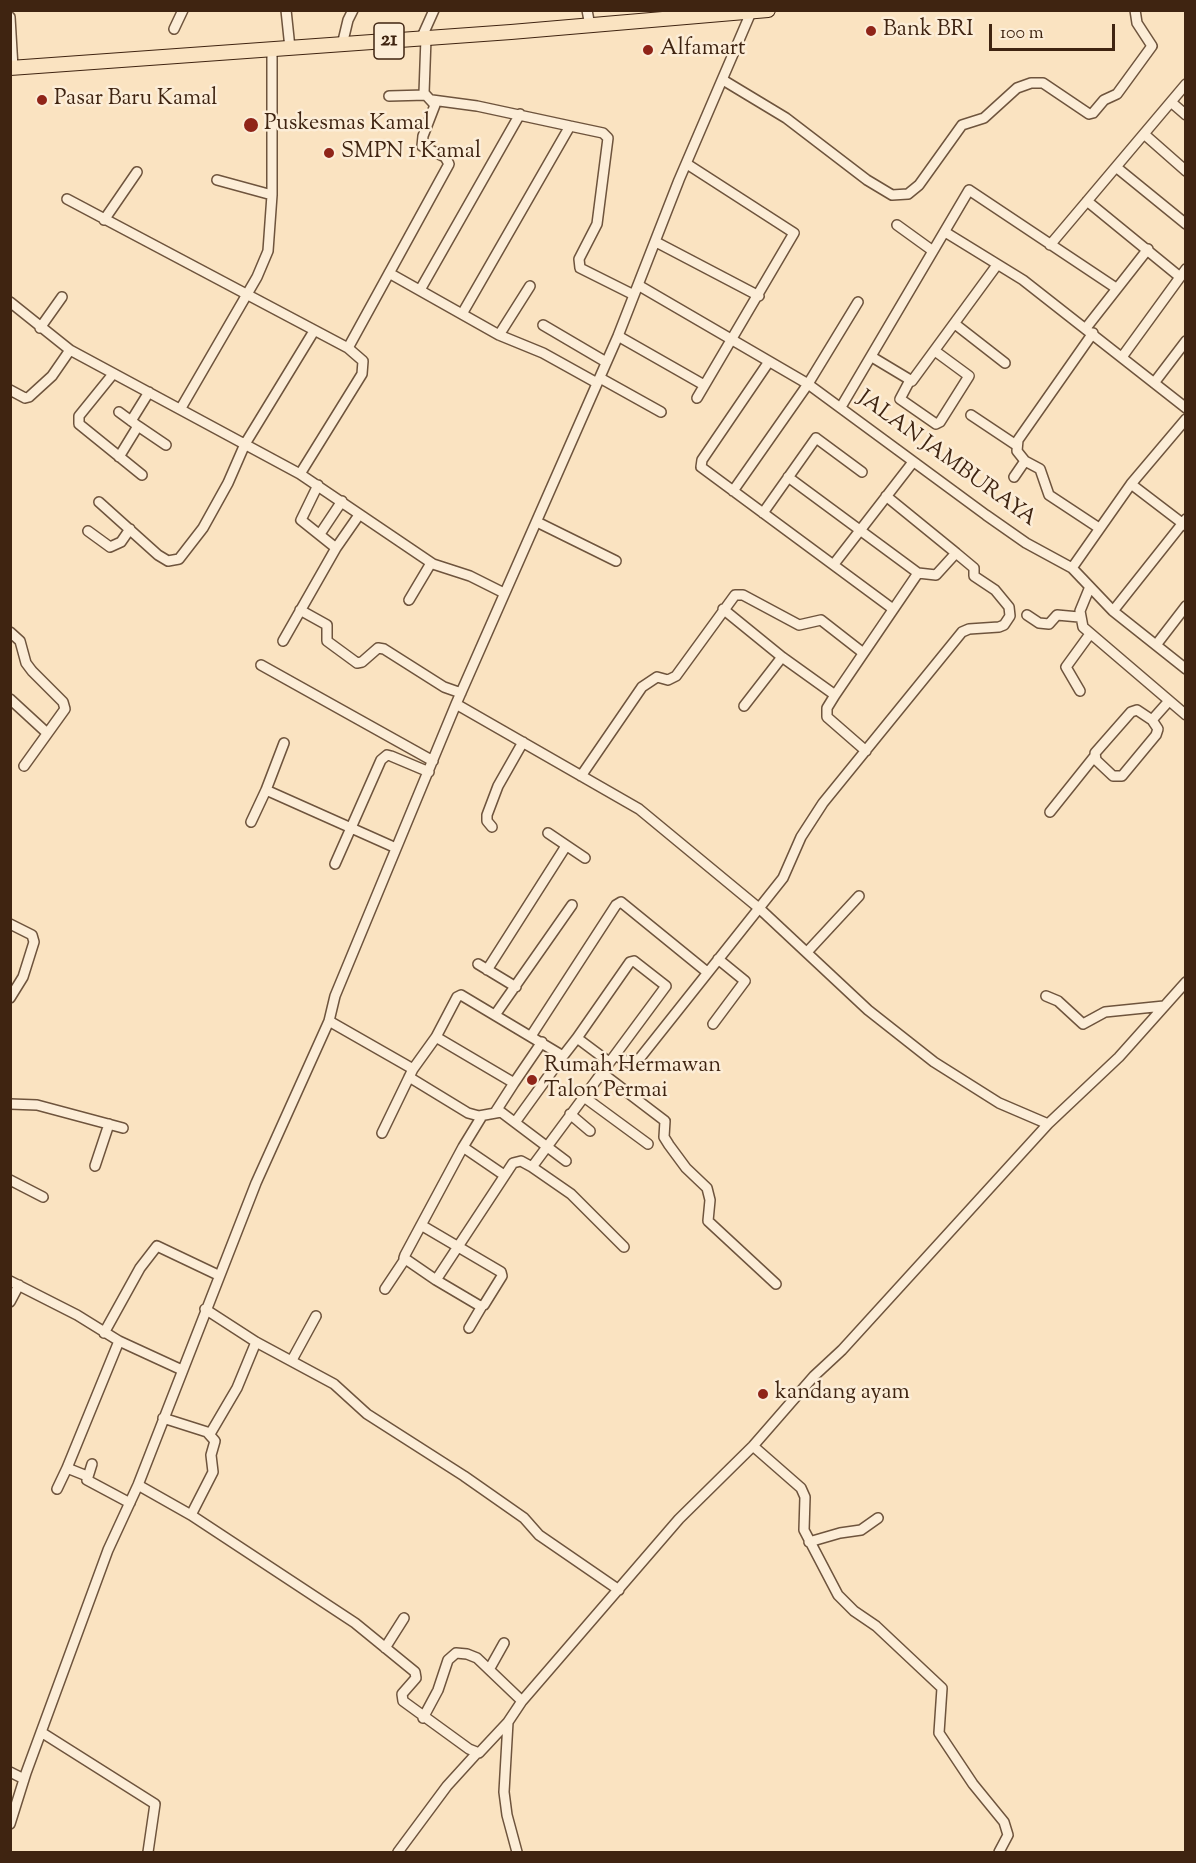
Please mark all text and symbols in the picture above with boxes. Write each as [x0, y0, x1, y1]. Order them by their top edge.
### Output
scale bar [992, 12, 1118, 50]
place label: Bank BRI [883, 18, 974, 44]
text: 100 m [1000, 21, 1044, 47]
road number: 21 [374, 23, 404, 59]
marker: Bank BRI [864, 24, 878, 38]
place label: Alfamart [660, 37, 746, 63]
marker: Alfamart [641, 43, 655, 57]
place label: Pasar Baru Kamal [54, 87, 218, 113]
marker: Pasar Baru Kamal [35, 93, 49, 107]
place label: Puskesmas Kamal [264, 112, 430, 138]
marker: Puskesmas Kamal [242, 116, 260, 134]
place label: SMPN 1 Kamal [341, 140, 481, 166]
marker: SMPN 1 Kamal [322, 146, 336, 160]
street label: JALAN JAMBURAYA [851, 386, 1041, 534]
place label: Rumah Hermawan Talon Permai [544, 1054, 721, 1106]
marker: Rumah Hermawan Talon Permai [525, 1073, 539, 1087]
place label: kandang ayam [775, 1381, 910, 1407]
marker: kandang ayam [756, 1387, 770, 1401]

